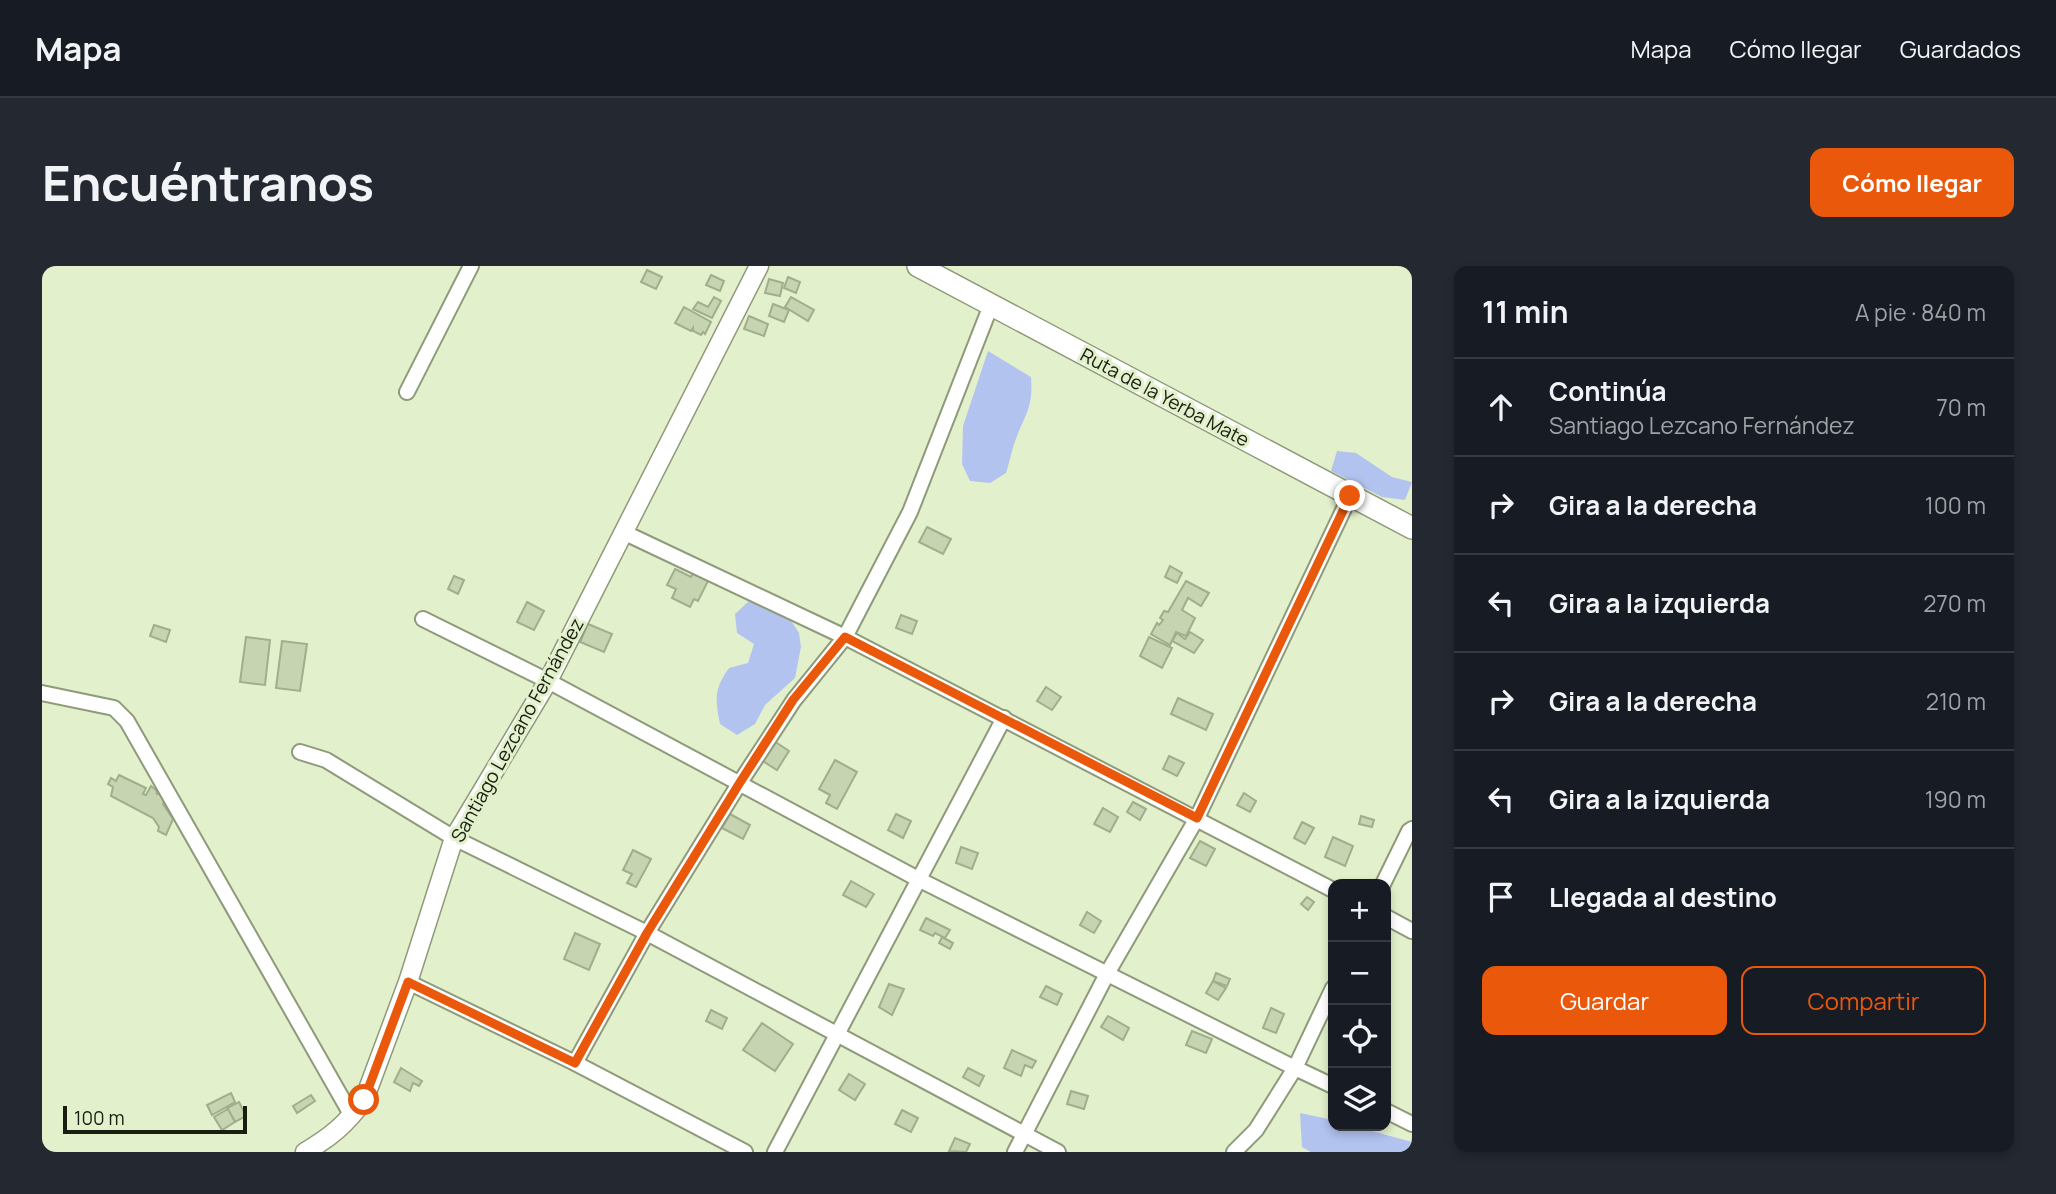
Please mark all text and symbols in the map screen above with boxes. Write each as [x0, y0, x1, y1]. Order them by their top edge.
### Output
text: Mapa [35, 26, 122, 71]
text: Mapa [1631, 32, 1692, 65]
text: Cómo llegar [1730, 32, 1862, 65]
text: Guardados [1900, 32, 2021, 65]
button: Cómo llegar [1810, 148, 2014, 217]
text: Encuéntranos [42, 149, 374, 216]
text: 11 min [1482, 291, 1568, 332]
text: A pie · 840 m [1855, 296, 1986, 328]
street label: Ruta de la Yerba Mate [1076, 341, 1254, 453]
text: Continúa [1549, 373, 1667, 409]
icon: ahead [1482, 388, 1520, 426]
text: 70 m [1936, 391, 1986, 423]
text: Santiago Lezcano Fernández [1549, 409, 1855, 441]
route end [1334, 480, 1365, 511]
icon: right [1482, 486, 1520, 524]
text: Gira a la derecha [1549, 487, 1757, 523]
text: 100 m [1925, 489, 1986, 521]
icon: left [1482, 584, 1520, 622]
text: Gira a la izquierda [1549, 585, 1770, 621]
text: 270 m [1923, 587, 1986, 619]
street label: Santiago Lezcano Fernández [444, 613, 590, 847]
icon: right [1482, 682, 1520, 720]
text: Gira a la derecha [1549, 683, 1757, 719]
text: 210 m [1926, 685, 1986, 717]
icon: left [1482, 780, 1520, 818]
text: Gira a la izquierda [1549, 781, 1770, 817]
text: 190 m [1925, 783, 1986, 815]
icon: arrive [1482, 878, 1520, 916]
map controls [1328, 879, 1391, 1131]
button: + [1328, 879, 1391, 942]
text: Llegada al destino [1549, 879, 1777, 915]
button: − [1328, 942, 1391, 1005]
button: Guardar [1482, 966, 1727, 1035]
button: Compartir [1741, 966, 1986, 1035]
button: locate [1328, 1005, 1391, 1068]
button: layers [1328, 1068, 1391, 1131]
route start [348, 1084, 379, 1115]
scale bar [63, 1103, 247, 1135]
text: 100 m [74, 1105, 125, 1131]

